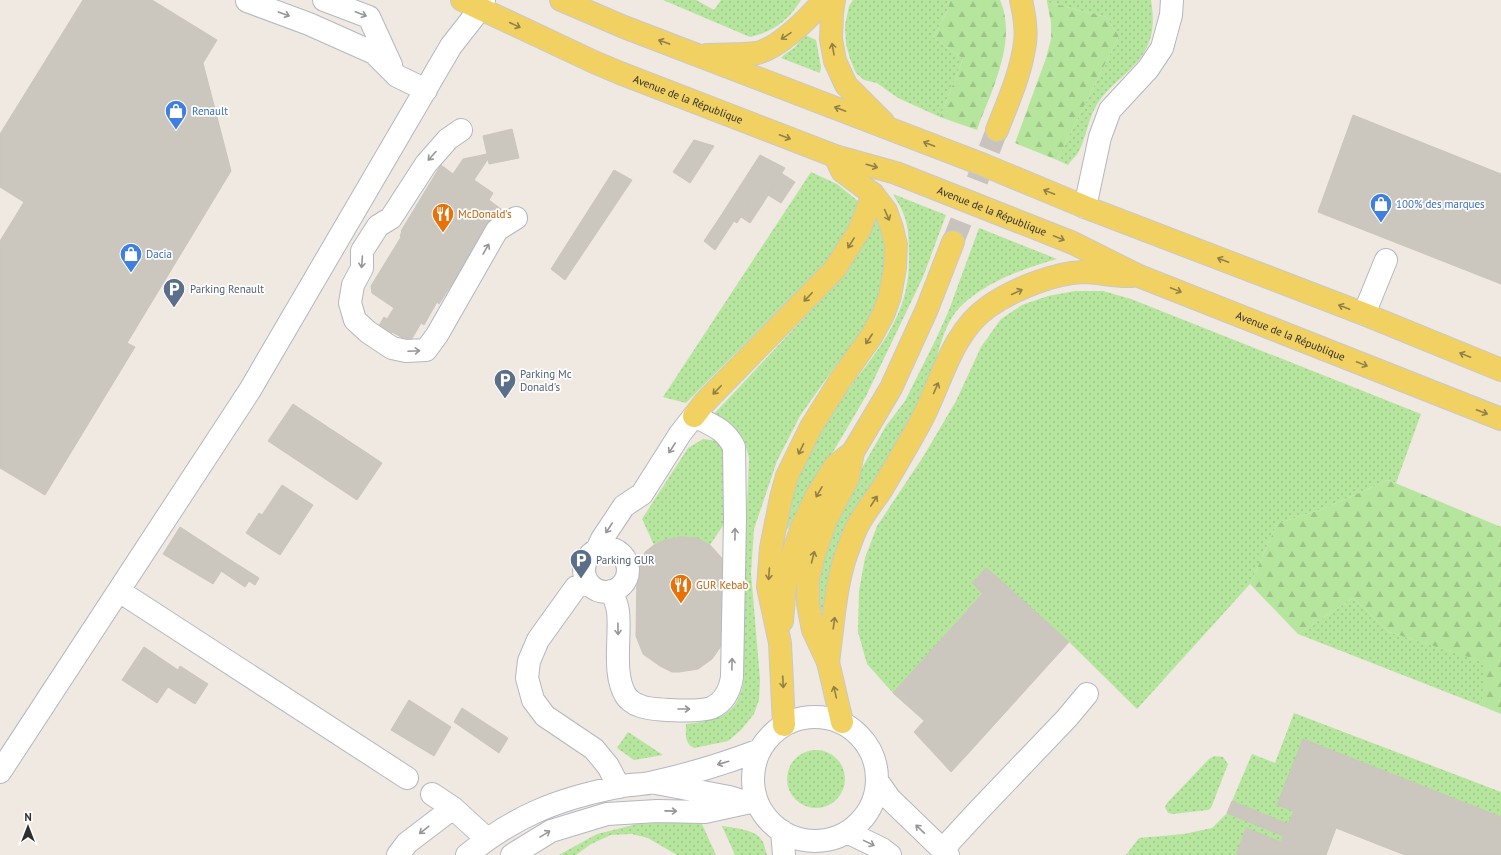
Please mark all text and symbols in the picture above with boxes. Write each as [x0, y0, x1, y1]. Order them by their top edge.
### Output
one-way arrow [354, 10, 366, 18]
one-way arrow [277, 11, 289, 19]
one-way arrow [509, 22, 521, 29]
one-way arrow [781, 32, 792, 40]
one-way arrow [658, 37, 670, 45]
one-way arrow [829, 43, 837, 56]
street label: Avenue de la République [631, 72, 745, 127]
shop icon: Renault [163, 98, 189, 131]
place label: Renault [192, 104, 228, 118]
one-way arrow [834, 105, 846, 113]
one-way arrow [778, 133, 790, 141]
one-way arrow [923, 139, 935, 147]
one-way arrow [428, 151, 437, 162]
one-way arrow [866, 163, 879, 170]
street label: Avenue de la République [935, 183, 1049, 239]
one-way arrow [1044, 188, 1056, 195]
shop icon: 100% des marques [1368, 191, 1394, 224]
place label: 100% des marques [1396, 197, 1485, 211]
restaurant icon: McDonald's [430, 201, 456, 234]
place label: McDonald's [458, 207, 512, 221]
one-way arrow [884, 209, 891, 221]
one-way arrow [1053, 235, 1065, 242]
one-way arrow [847, 237, 855, 249]
shop icon: Dacia [118, 241, 144, 274]
one-way arrow [483, 243, 491, 255]
place label: Dacia [146, 247, 172, 261]
one-way arrow [358, 255, 365, 268]
one-way arrow [1217, 255, 1229, 263]
parking icon: Parking Renault [161, 276, 187, 309]
place label: Parking Renault [190, 282, 264, 296]
one-way arrow [1011, 287, 1023, 295]
one-way arrow [1169, 287, 1181, 295]
one-way arrow [803, 292, 813, 302]
one-way arrow [1339, 302, 1351, 310]
street label: Avenue de la République [1234, 308, 1348, 364]
one-way arrow [865, 333, 873, 345]
one-way arrow [407, 347, 420, 354]
one-way arrow [1459, 351, 1471, 359]
one-way arrow [1355, 361, 1367, 368]
parking icon: Parking Mc Donald's [492, 367, 518, 400]
place label: Parking Mc Donald's [520, 367, 572, 394]
one-way arrow [933, 382, 940, 394]
one-way arrow [712, 385, 722, 395]
one-way arrow [1476, 408, 1488, 416]
one-way arrow [667, 442, 675, 454]
one-way arrow [797, 443, 804, 455]
one-way arrow [815, 486, 823, 498]
one-way arrow [870, 496, 878, 507]
one-way arrow [605, 522, 614, 533]
one-way arrow [731, 528, 739, 541]
parking icon: Parking GUR [568, 547, 594, 580]
one-way arrow [810, 551, 817, 564]
place label: Parking GUR [596, 553, 655, 567]
one-way arrow [766, 567, 773, 580]
restaurant icon: GUR Kebab [668, 572, 694, 605]
place label: GUR Kebab [696, 578, 749, 592]
one-way arrow [830, 617, 838, 630]
one-way arrow [614, 622, 622, 635]
one-way arrow [729, 658, 736, 671]
one-way arrow [779, 675, 786, 688]
one-way arrow [831, 686, 838, 699]
one-way arrow [677, 705, 690, 713]
one-way arrow [717, 760, 730, 767]
north arrow [8, 807, 48, 847]
one-way arrow [664, 807, 677, 815]
text: N [24, 810, 32, 824]
one-way arrow [915, 824, 925, 833]
one-way arrow [419, 826, 430, 835]
one-way arrow [539, 830, 551, 838]
one-way arrow [863, 840, 875, 847]

